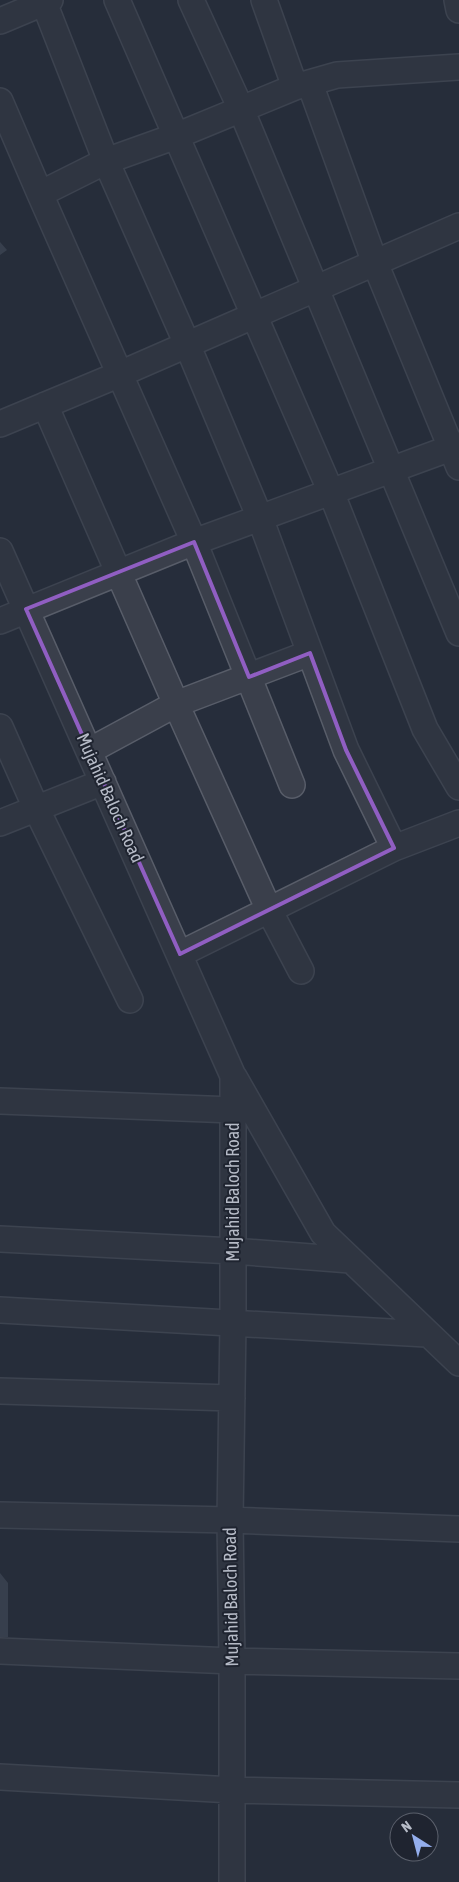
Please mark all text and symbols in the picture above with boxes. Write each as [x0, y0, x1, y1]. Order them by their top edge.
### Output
street label: Mujahid Baloch Road [73, 730, 148, 866]
street label: Mujahid Baloch Road [222, 1122, 243, 1262]
street label: Mujahid Baloch Road [219, 1527, 242, 1667]
north arrow [389, 1812, 439, 1862]
text: N [398, 1818, 414, 1835]

